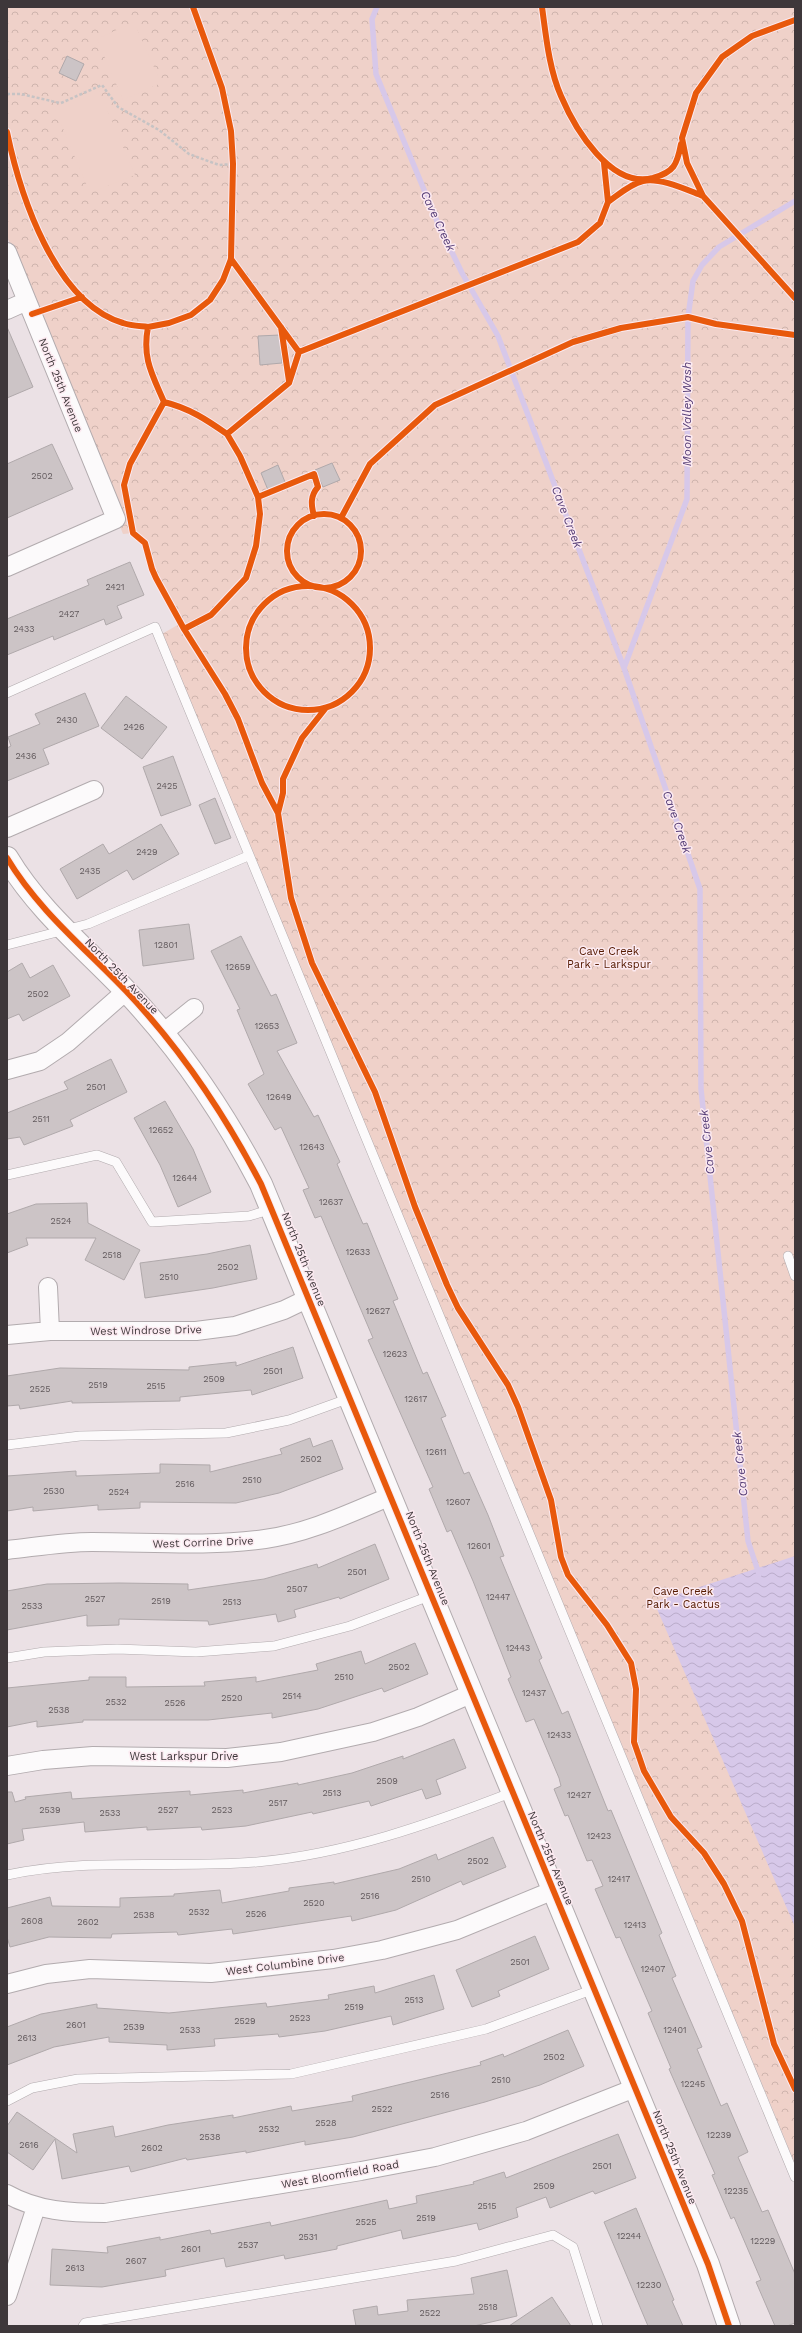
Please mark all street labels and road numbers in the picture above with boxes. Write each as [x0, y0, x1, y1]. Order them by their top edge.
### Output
street label: North 25th Avenue [36, 336, 85, 434]
street label: North 25th Avenue [82, 936, 161, 1017]
street label: North 25th Avenue [279, 1210, 328, 1308]
street label: West Windrose Drive [90, 1323, 202, 1338]
street label: North 25th Avenue [403, 1509, 452, 1607]
street label: West Corrine Drive [152, 1534, 254, 1551]
street label: West Larkspur Drive [130, 1750, 238, 1763]
street label: North 25th Avenue [525, 1809, 576, 1907]
street label: West Columbine Drive [225, 1951, 345, 1978]
street label: North 25th Avenue [650, 2108, 699, 2206]
street label: West Bloomfield Road [280, 2158, 400, 2191]

